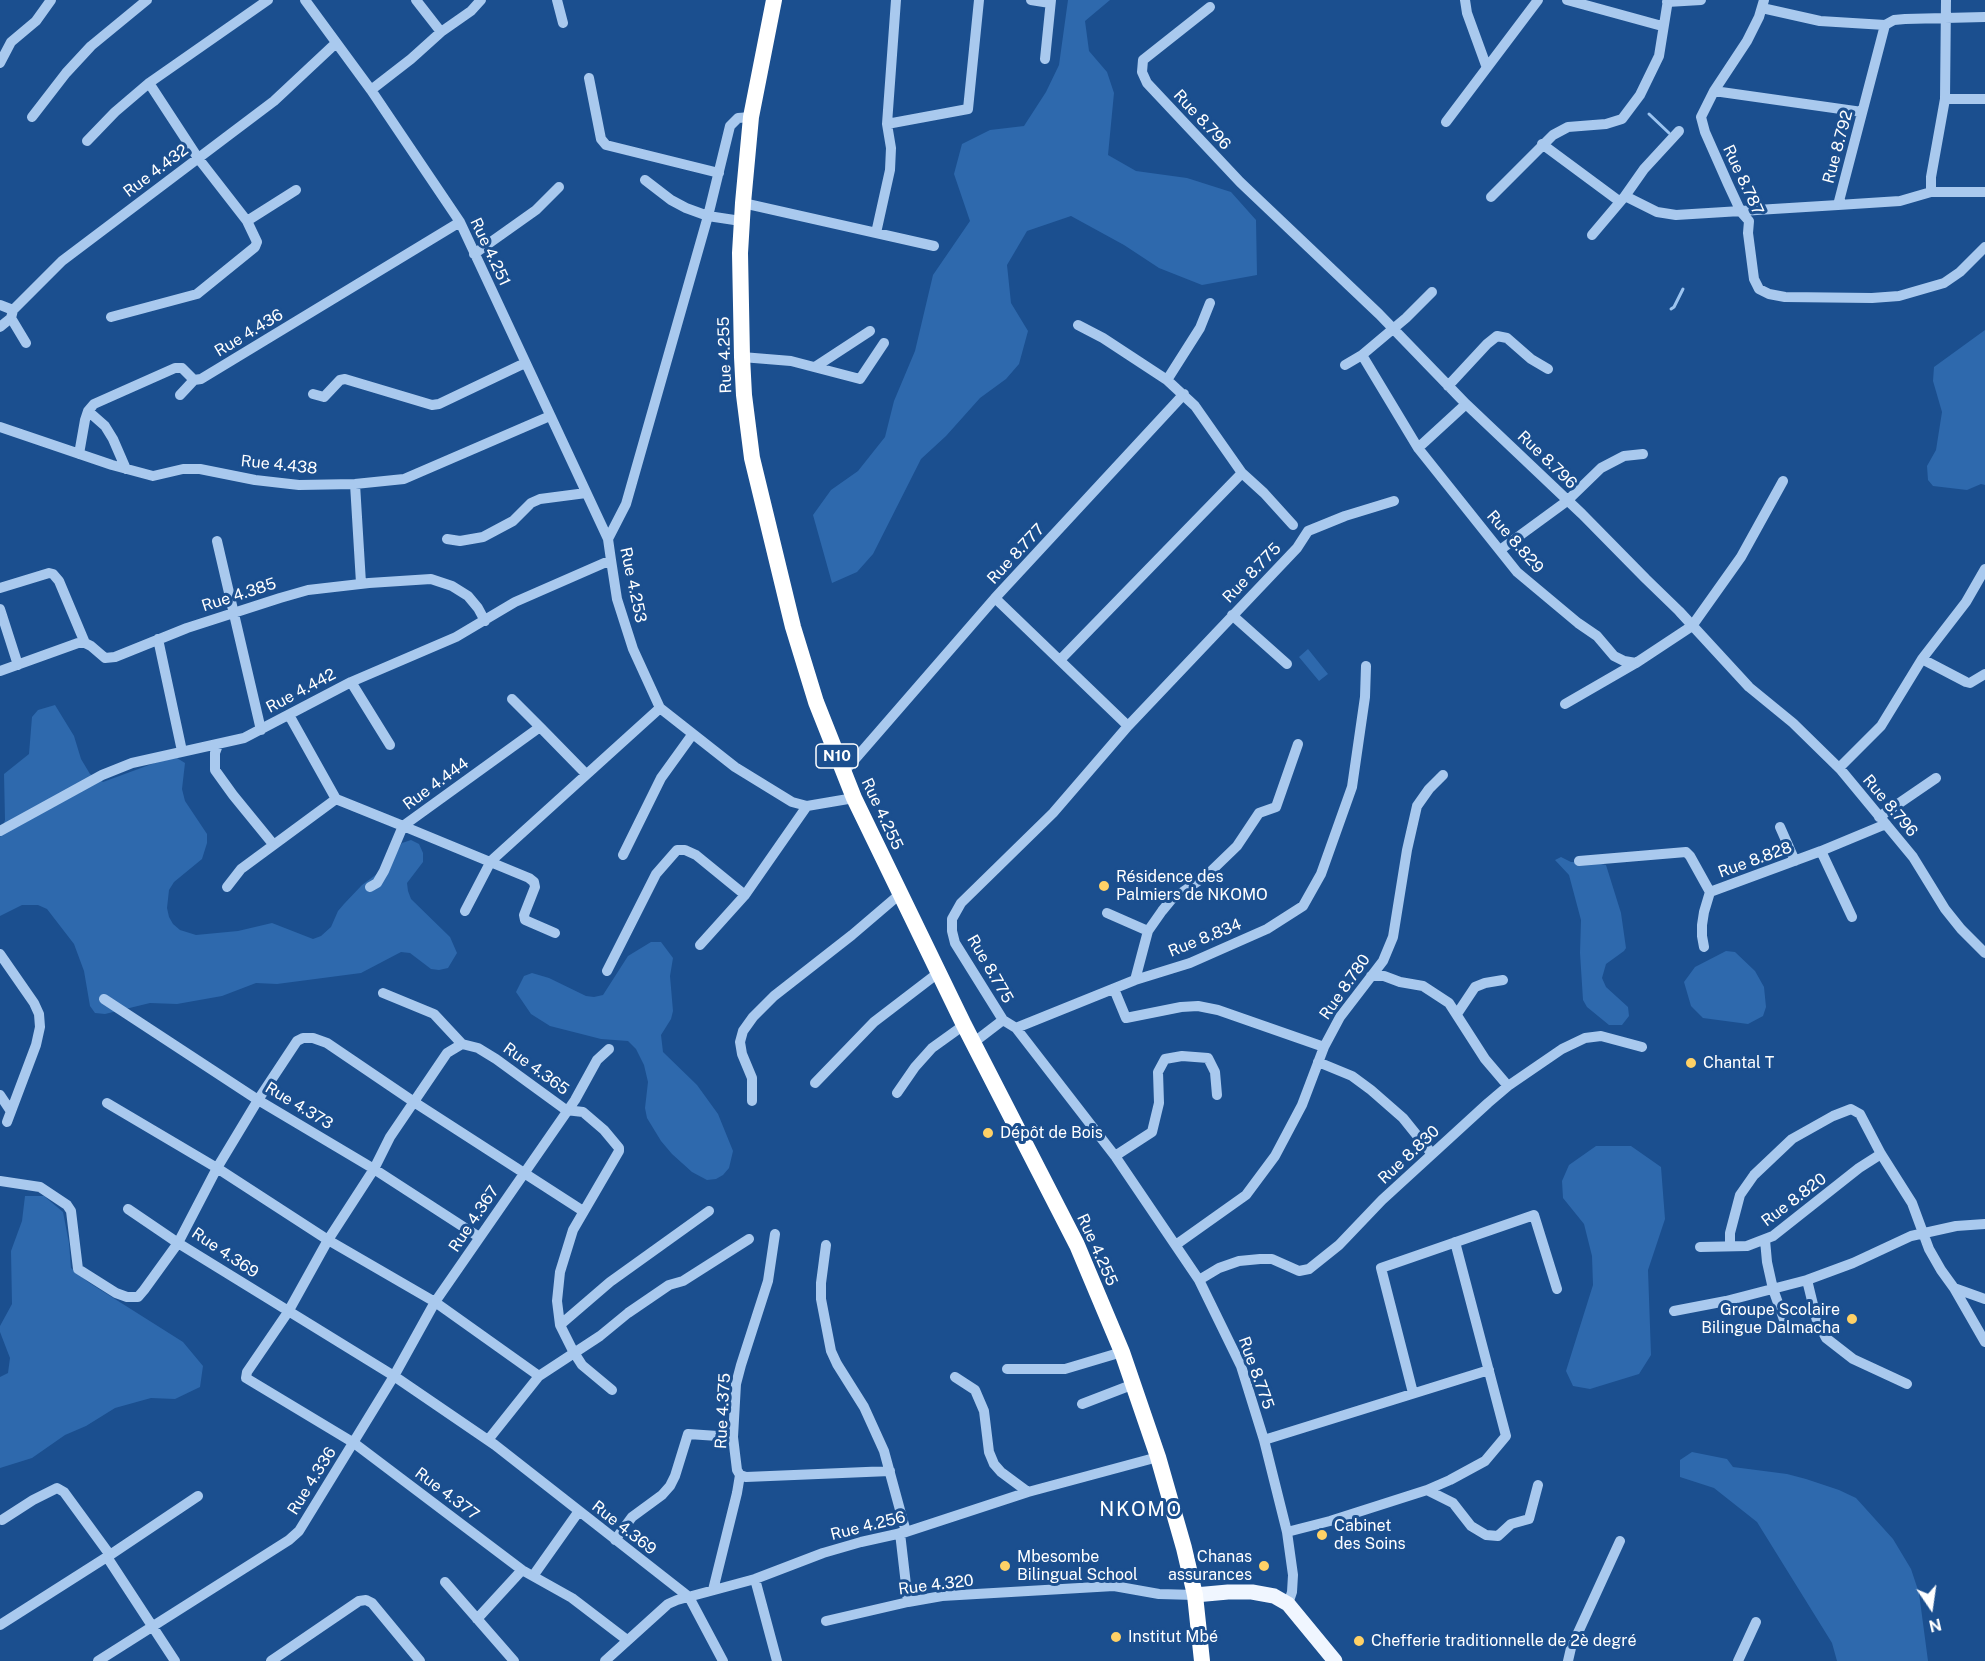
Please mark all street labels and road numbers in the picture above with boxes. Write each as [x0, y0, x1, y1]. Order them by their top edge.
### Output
street label: Rue 8.796 [1169, 86, 1235, 154]
street label: Rue 8.792 [1819, 108, 1857, 186]
street label: Rue 4.432 [120, 140, 192, 202]
street label: Rue 8.787 [1718, 142, 1768, 218]
street label: Rue 4.251 [466, 215, 514, 289]
street label: Rue 4.436 [211, 305, 287, 361]
street label: Rue 4.255 [714, 316, 736, 394]
street label: Rue 8.796 [1513, 427, 1581, 493]
street label: Rue 4.438 [240, 451, 318, 479]
street label: Rue 8.829 [1483, 507, 1547, 577]
street label: Rue 8.777 [983, 520, 1049, 588]
street label: Rue 8.775 [1219, 539, 1285, 607]
street label: Rue 4.253 [616, 545, 650, 625]
street label: Rue 4.385 [199, 574, 279, 616]
street label: Rue 4.442 [263, 665, 339, 717]
road number: N10 [816, 744, 858, 768]
street label: Rue 4.444 [399, 754, 473, 814]
street label: Rue 8.796 [1858, 771, 1922, 841]
street label: Rue 4.255 [857, 775, 907, 853]
street label: Rue 8.828 [1715, 838, 1795, 882]
street label: Rue 8.834 [1166, 915, 1244, 961]
street label: Rue 8.775 [963, 931, 1017, 1007]
street label: Rue 8.780 [1316, 951, 1374, 1023]
street label: Rue 4.365 [499, 1039, 573, 1099]
street label: Rue 4.373 [262, 1078, 336, 1134]
street label: Rue 8.830 [1374, 1122, 1444, 1188]
street label: Rue 8.820 [1758, 1169, 1830, 1231]
street label: Rue 4.367 [445, 1182, 503, 1256]
street label: Rue 4.255 [1073, 1211, 1121, 1289]
street label: Rue 4.369 [188, 1224, 262, 1282]
street label: Rue 8.775 [1234, 1334, 1278, 1412]
street label: Rue 4.375 [711, 1372, 735, 1450]
street label: Rue 4.336 [284, 1443, 340, 1519]
street label: Rue 4.377 [411, 1464, 483, 1524]
street label: Rue 4.369 [588, 1497, 660, 1559]
street label: Rue 4.256 [828, 1507, 908, 1545]
street label: Rue 4.320 [897, 1571, 975, 1599]

